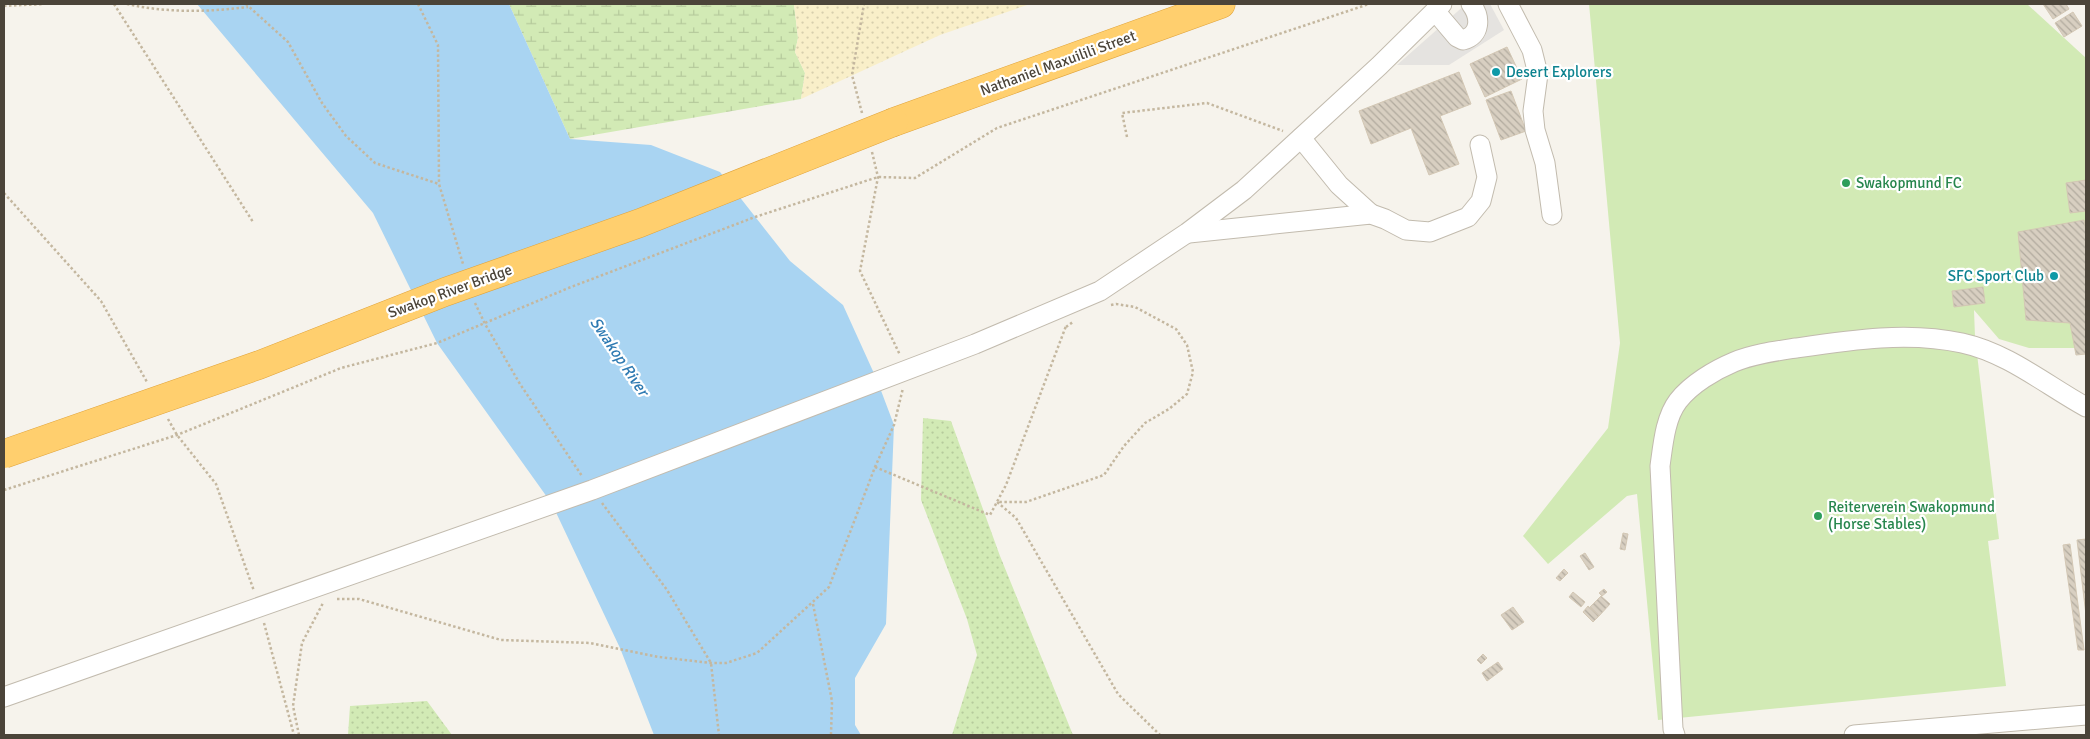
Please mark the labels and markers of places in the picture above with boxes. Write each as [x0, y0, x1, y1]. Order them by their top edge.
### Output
place label: Desert Explorers [1506, 63, 1612, 81]
marker: Desert Explorers [1490, 66, 1502, 78]
place label: Swakopmund FC [1856, 174, 1962, 192]
marker: Swakopmund FC [1840, 177, 1852, 189]
place label: SFC Sport Club [1948, 267, 2044, 285]
marker: SFC Sport Club [2048, 270, 2060, 282]
place label: Reiterverein Swakopmund (Horse Stables) [1828, 498, 1995, 533]
marker: Reiterverein Swakopmund (Horse Stables) [1812, 510, 1824, 522]

